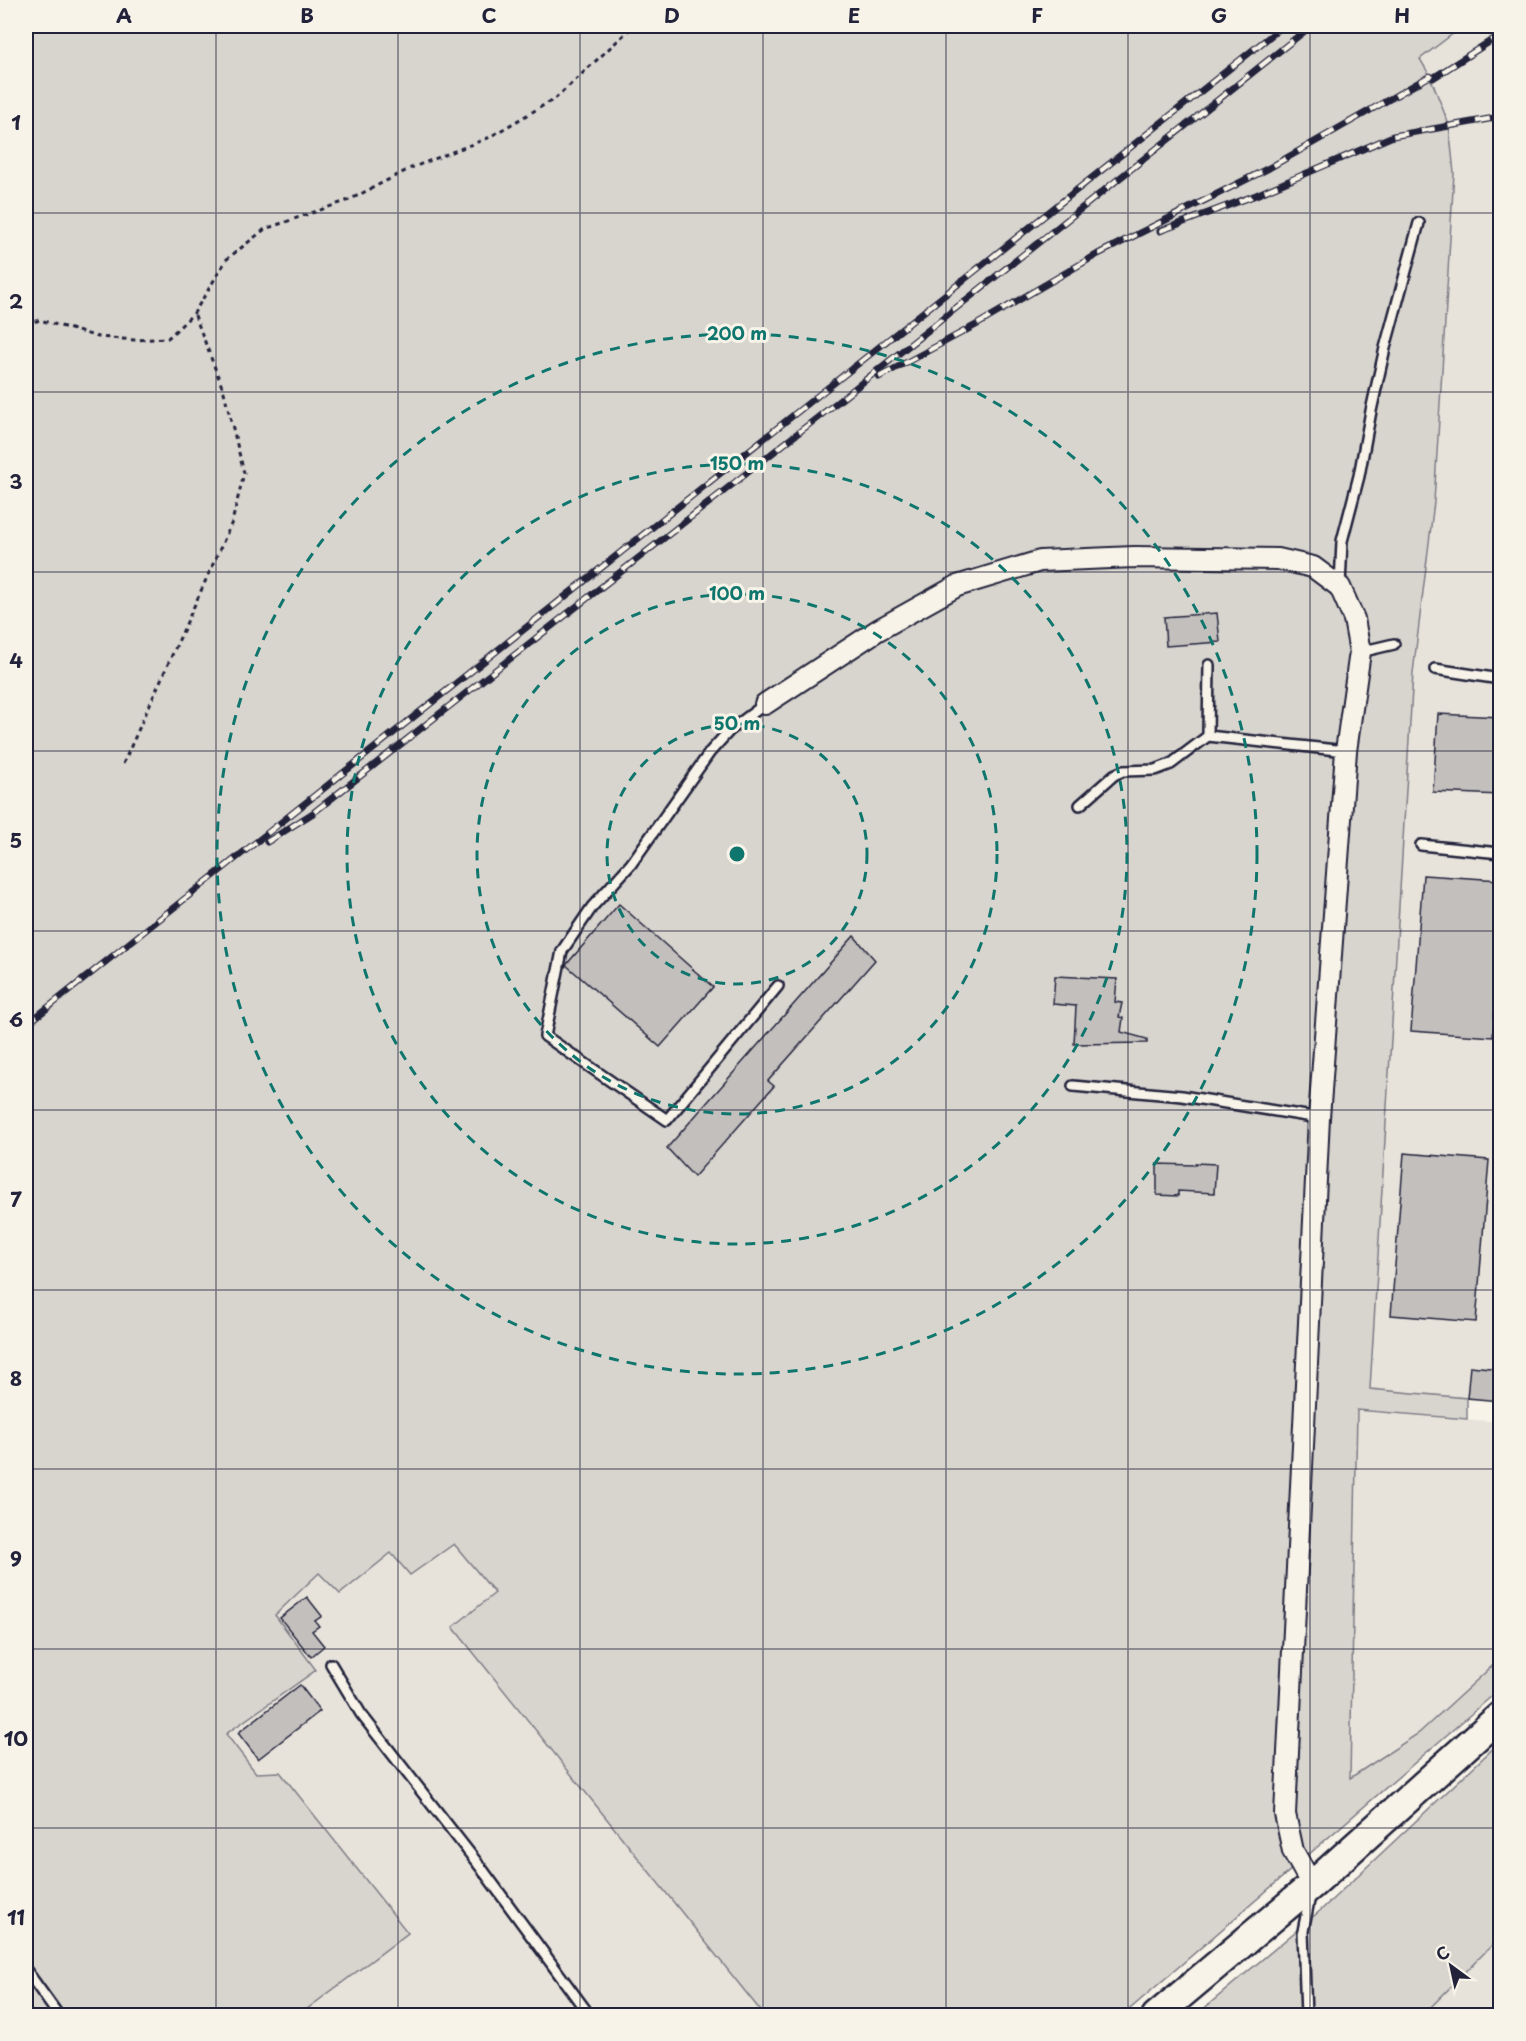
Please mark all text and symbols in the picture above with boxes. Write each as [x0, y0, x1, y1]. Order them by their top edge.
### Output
text: A [116, 0, 132, 30]
text: B [300, 0, 314, 30]
text: C [481, 0, 497, 30]
text: D [664, 0, 680, 30]
text: E [848, 0, 860, 30]
text: F [1031, 0, 1043, 30]
text: G [1211, 0, 1227, 30]
text: H [1394, 0, 1410, 30]
text: 1 [11, 107, 21, 137]
text: 2 [9, 286, 23, 316]
text: 200 m [707, 319, 767, 346]
text: 150 m [710, 449, 764, 476]
text: 3 [9, 466, 23, 496]
text: 100 m [709, 579, 765, 606]
text: 4 [9, 645, 23, 675]
text: 50 m [714, 709, 760, 736]
text: 5 [10, 825, 22, 855]
centre of rings [727, 844, 747, 864]
text: 6 [9, 1004, 23, 1034]
text: 7 [10, 1184, 22, 1214]
text: 8 [10, 1363, 22, 1393]
text: 9 [10, 1543, 22, 1573]
text: 10 [4, 1723, 28, 1753]
text: 11 [7, 1902, 25, 1932]
north arrow [1421, 1936, 1481, 1996]
text: С [1431, 1939, 1454, 1966]

